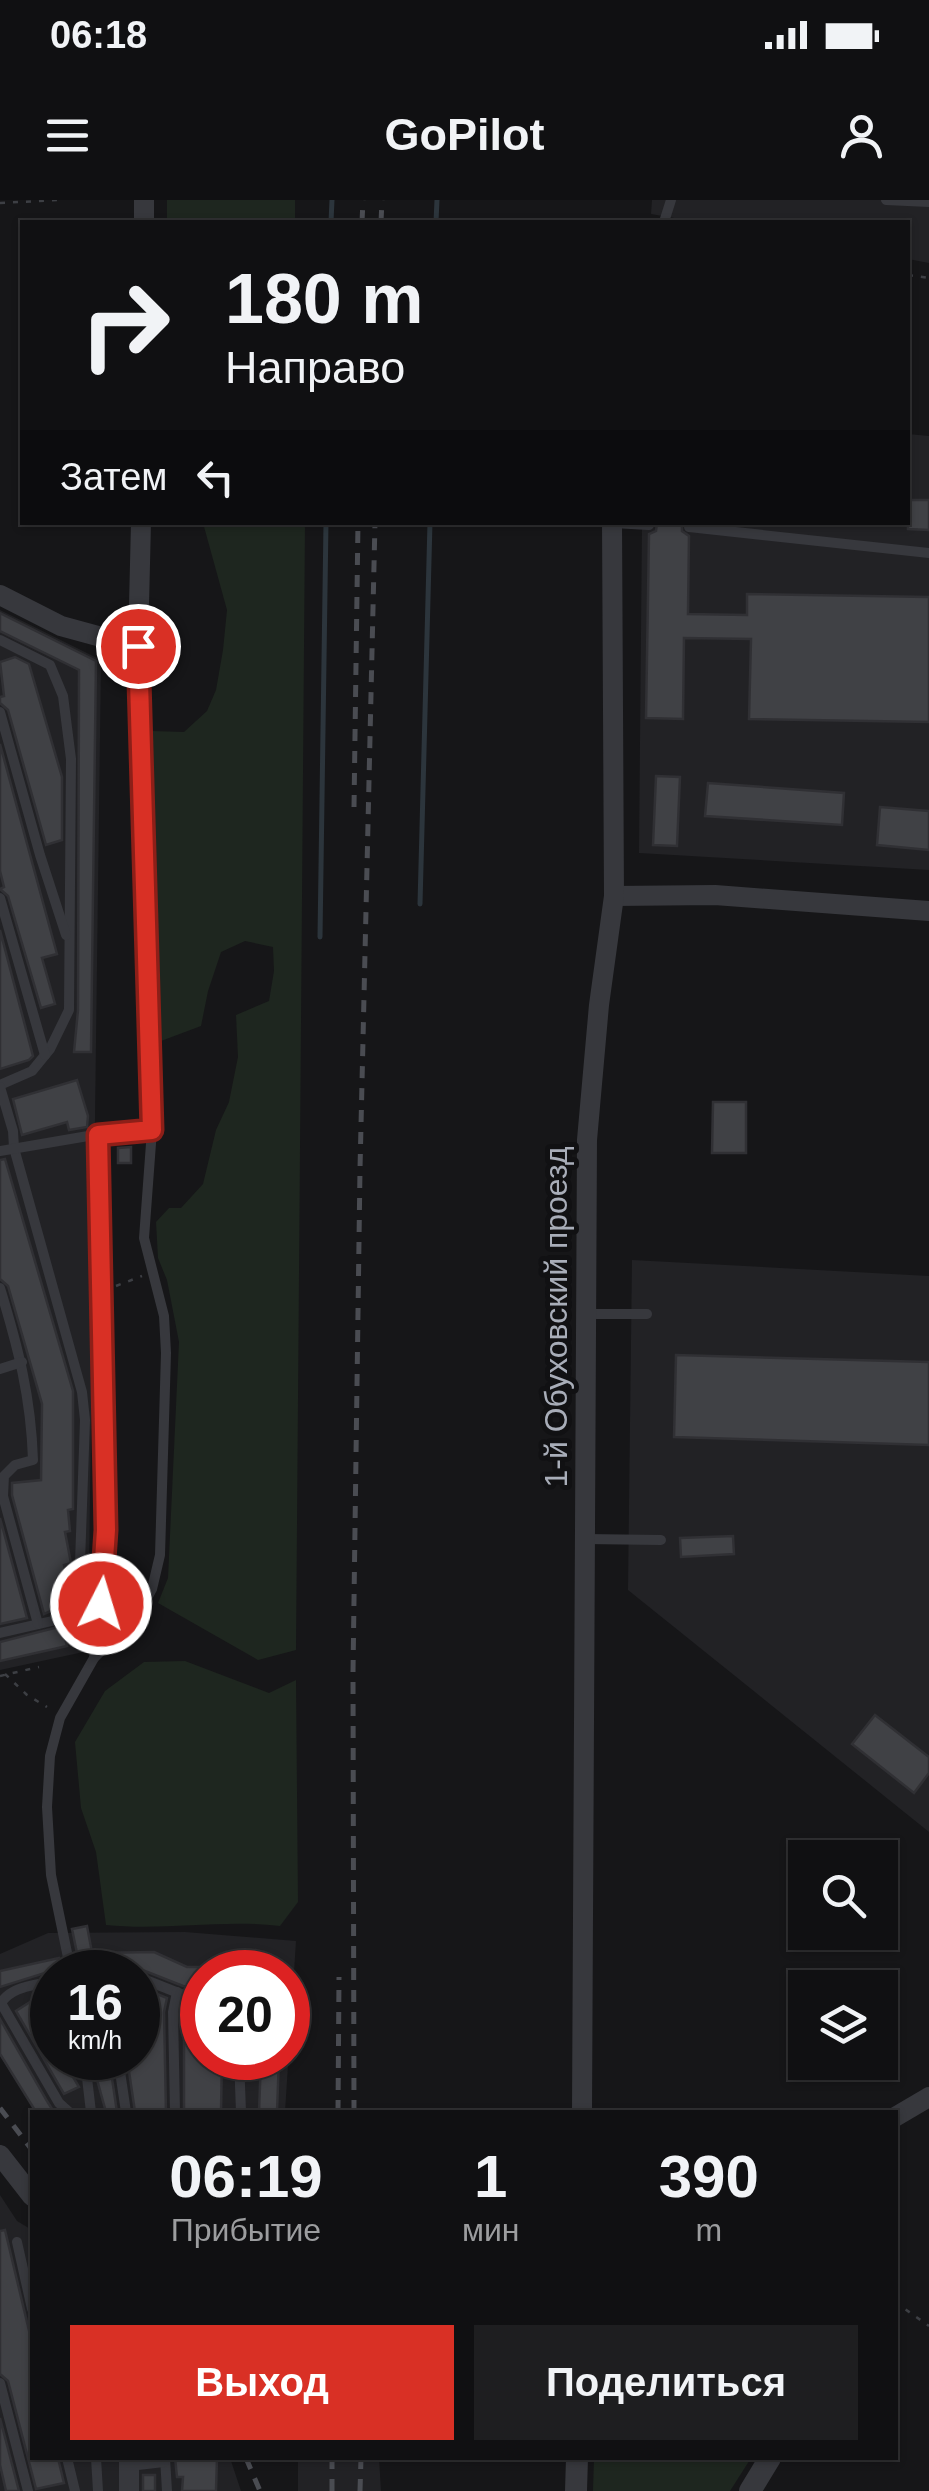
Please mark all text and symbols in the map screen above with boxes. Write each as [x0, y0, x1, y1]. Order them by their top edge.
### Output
text: 06:18 [50, 14, 147, 56]
icon: menu [40, 108, 95, 163]
icon: person [834, 108, 889, 163]
text: GoPilot [385, 109, 544, 160]
icon: right [60, 260, 190, 390]
text: 180 m [225, 260, 423, 338]
text: Направо [225, 342, 405, 393]
icon: left [188, 450, 243, 505]
text: Затем [60, 456, 168, 498]
pin [96, 604, 181, 689]
icon: arrive [111, 619, 166, 674]
street label: 1-й Обуховский проезд [538, 1146, 574, 1488]
position arrow [49, 1552, 153, 1656]
map controls [788, 1840, 898, 2080]
button: search [788, 1840, 898, 1950]
speed limit sign: 20 [180, 1950, 310, 2080]
button: layers [788, 1970, 898, 2080]
text: 16 [67, 1975, 123, 2031]
text: km/h [68, 2026, 122, 2054]
text: 06:19 [169, 2143, 323, 2210]
text: 1 [474, 2143, 507, 2210]
text: 390 [659, 2143, 759, 2210]
text: Прибытие [171, 2212, 321, 2248]
text: мин [462, 2212, 519, 2248]
text: m [695, 2212, 722, 2248]
button: Выход [70, 2325, 454, 2440]
button: Поделиться [474, 2325, 858, 2440]

